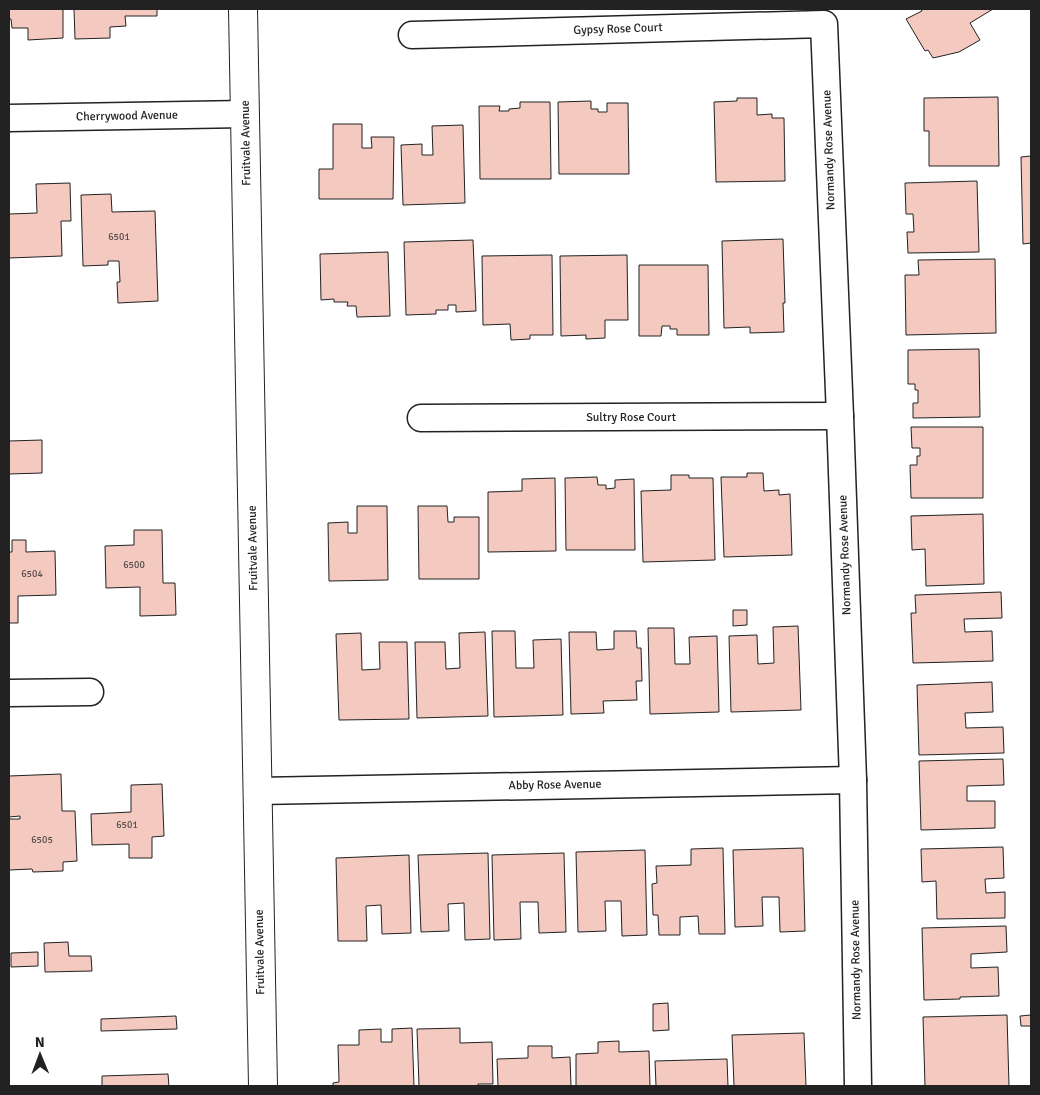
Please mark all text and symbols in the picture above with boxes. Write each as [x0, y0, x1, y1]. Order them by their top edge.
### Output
street label: Gypsy Rose Court [573, 20, 663, 38]
street label: Normandy Rose Avenue [819, 90, 839, 210]
street label: Fruitvale Avenue [238, 100, 254, 186]
street label: Cherrywood Avenue [76, 108, 178, 124]
house number: 6501 [108, 231, 130, 243]
street label: Sultry Rose Court [586, 410, 676, 425]
street label: Normandy Rose Avenue [835, 495, 855, 615]
street label: Fruitvale Avenue [245, 505, 261, 591]
house number: 6500 [123, 559, 145, 571]
house number: 6504 [21, 568, 43, 580]
street label: Abby Rose Avenue [508, 777, 602, 793]
house number: 6501 [116, 819, 138, 831]
house number: 6505 [31, 834, 53, 846]
street label: Normandy Rose Avenue [847, 900, 865, 1020]
street label: Fruitvale Avenue [252, 909, 268, 995]
north arrow [15, 1030, 65, 1080]
text: N [35, 1034, 45, 1051]

